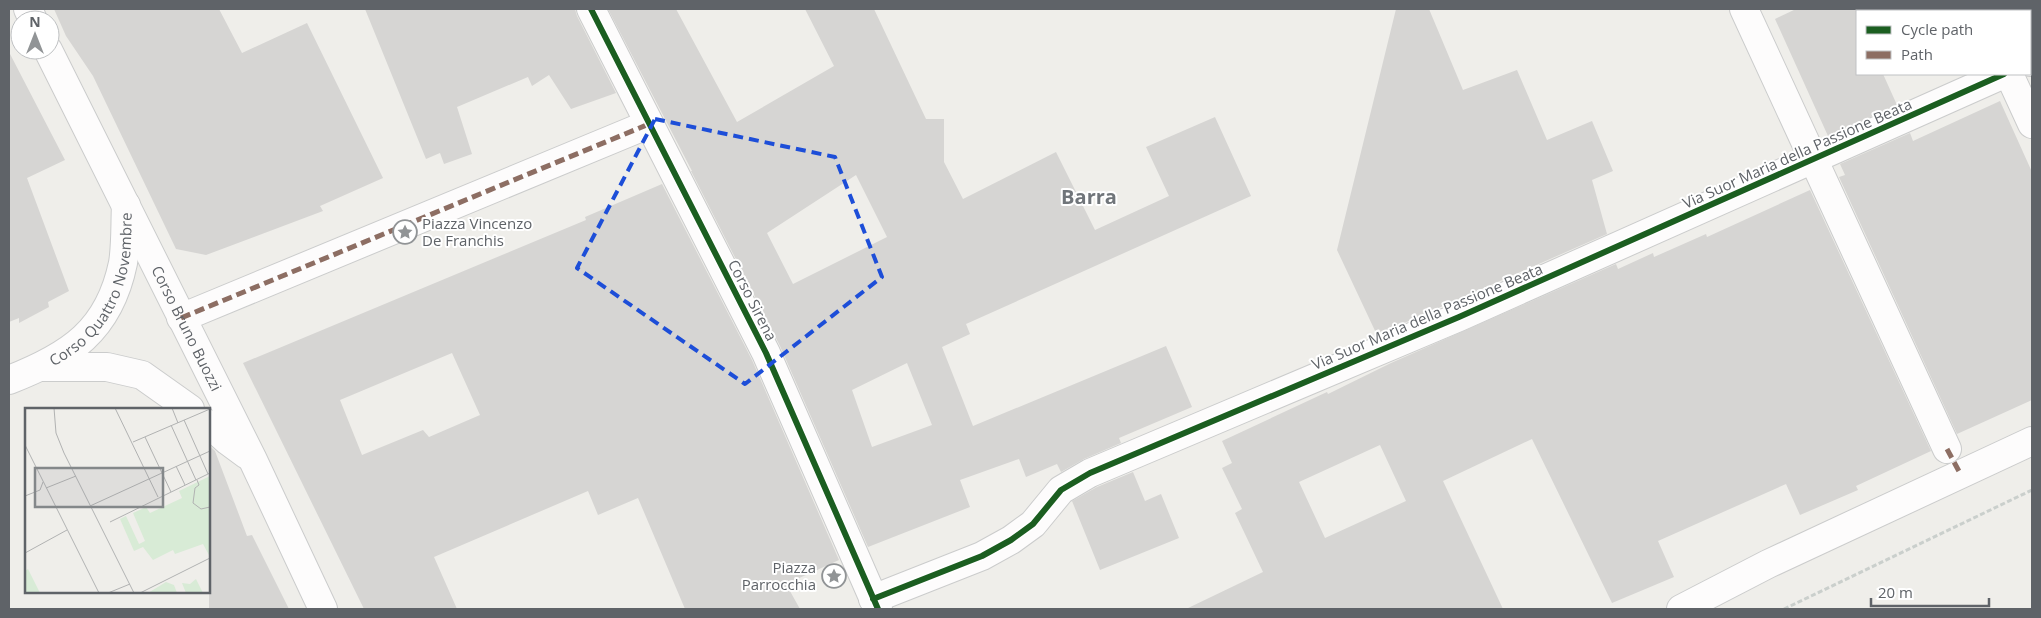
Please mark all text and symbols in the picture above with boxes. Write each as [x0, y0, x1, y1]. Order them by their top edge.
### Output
north arrow [10, 10, 60, 60]
legend [1856, 10, 2031, 75]
text: N [29, 12, 41, 31]
text: Cycle path [1901, 19, 1973, 39]
text: Path [1901, 44, 1933, 64]
street label: Via Suor Maria della Passione Beata [1679, 93, 1915, 213]
district label: Barra [1061, 183, 1117, 210]
street label: Corso Quattro Novembre [45, 212, 136, 370]
place label: Piazza Vincenzo De Franchis [422, 213, 532, 250]
place icon: Piazza Vincenzo De Franchis [392, 219, 418, 245]
street label: Corso Sirena [724, 256, 782, 344]
street label: Via Suor Maria della Passione Beata [1309, 258, 1545, 374]
street label: Corso Bruno Buozzi [147, 262, 227, 394]
inset map [25, 408, 210, 593]
place label: Piazza Parrocchia [742, 557, 816, 594]
place icon: Piazza Parrocchia [821, 563, 847, 589]
scale bar [1871, 576, 1988, 608]
text: 20 m [1878, 582, 1913, 602]

